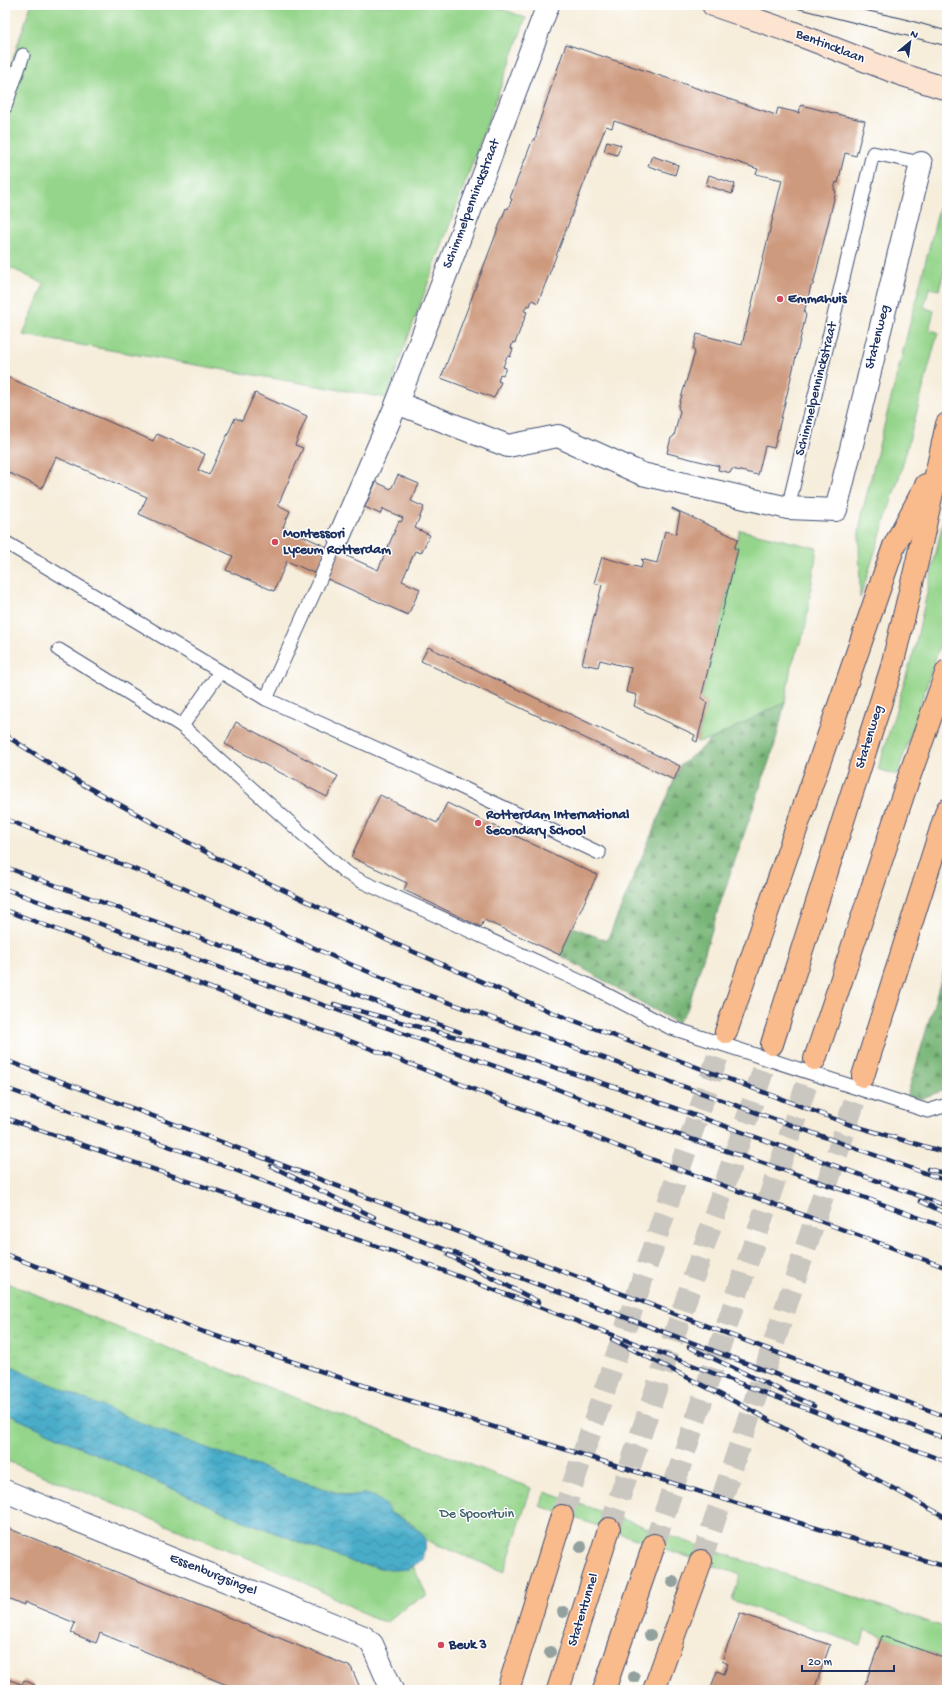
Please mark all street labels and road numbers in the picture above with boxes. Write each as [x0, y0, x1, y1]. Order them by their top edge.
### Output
street label: Bentincklaan [792, 26, 867, 68]
street label: Schimmelpenninckstraat [439, 136, 505, 271]
street label: Statenweg [862, 303, 894, 371]
street label: Schimmelpenninckstraat [792, 319, 842, 458]
street label: Statenweg [852, 703, 888, 771]
street label: Essenburgsingel [167, 1550, 259, 1600]
street label: Statentunnel [565, 1571, 603, 1649]

